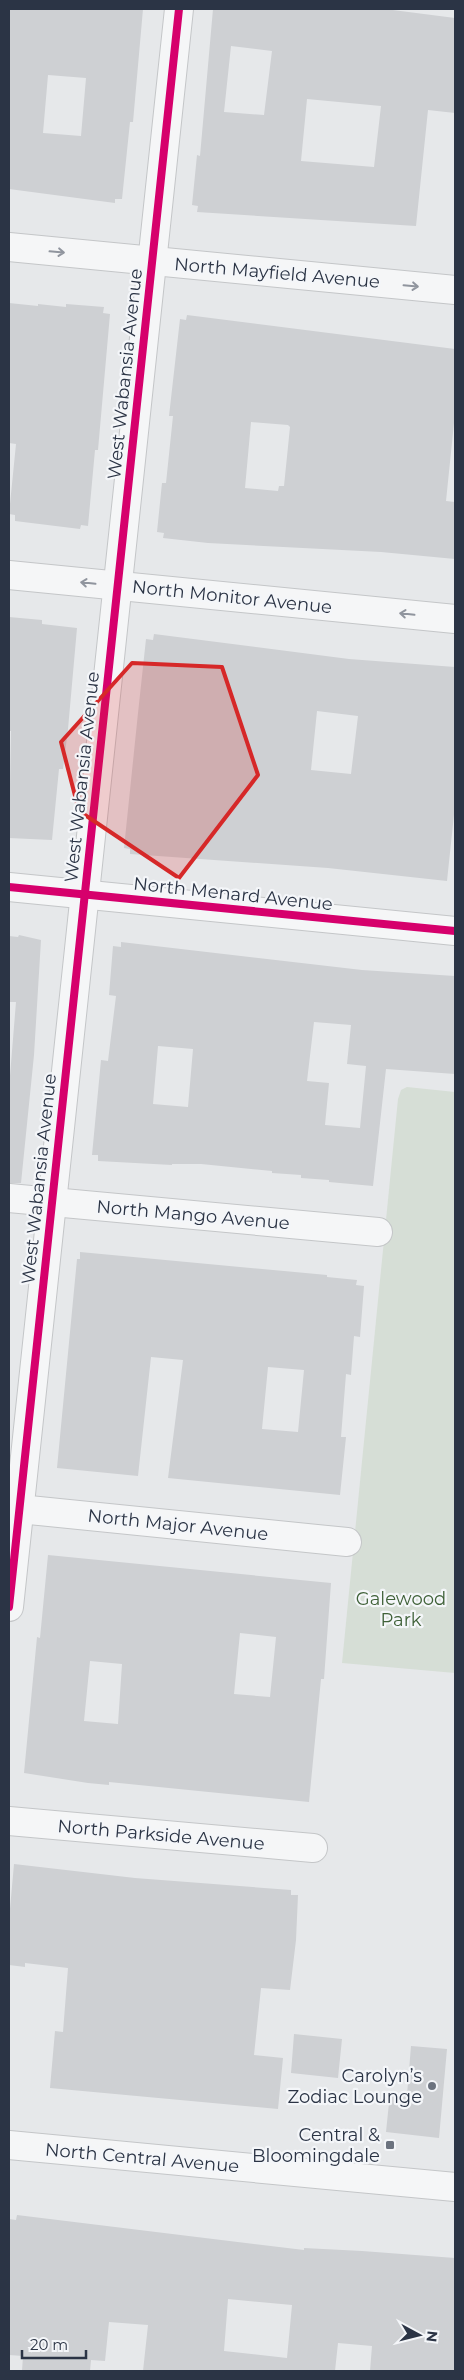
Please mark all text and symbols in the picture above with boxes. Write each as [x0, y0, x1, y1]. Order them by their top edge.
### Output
one-way arrow [49, 247, 65, 257]
street label: North Mayfield Avenue [173, 253, 381, 293]
street label: West Wabansia Avenue [103, 267, 147, 481]
one-way arrow [402, 281, 418, 290]
street label: North Monitor Avenue [131, 576, 333, 618]
one-way arrow [81, 578, 97, 588]
one-way arrow [399, 609, 415, 619]
street label: West Wabansia Avenue [60, 670, 104, 884]
street label: North Menard Avenue [132, 873, 334, 915]
street label: West Wabansia Avenue [17, 1072, 61, 1286]
street label: North Mango Avenue [95, 1196, 291, 1234]
street label: North Major Avenue [87, 1505, 270, 1545]
park label: Galewood Park [356, 1588, 446, 1631]
street label: North Parkside Avenue [57, 1815, 266, 1855]
place label: Carolyn’s Zodiac Lounge [288, 2065, 422, 2108]
marker: Carolyn’s Zodiac Lounge [426, 2080, 438, 2092]
place label: Central & Bloomingdale [252, 2124, 380, 2167]
street label: North Central Avenue [44, 2139, 240, 2177]
marker: Central & Bloomingdale [384, 2139, 396, 2151]
north arrow [394, 2310, 444, 2360]
scale bar [22, 2328, 86, 2360]
text: N [422, 2330, 442, 2343]
text: 20 m [30, 2335, 68, 2354]

